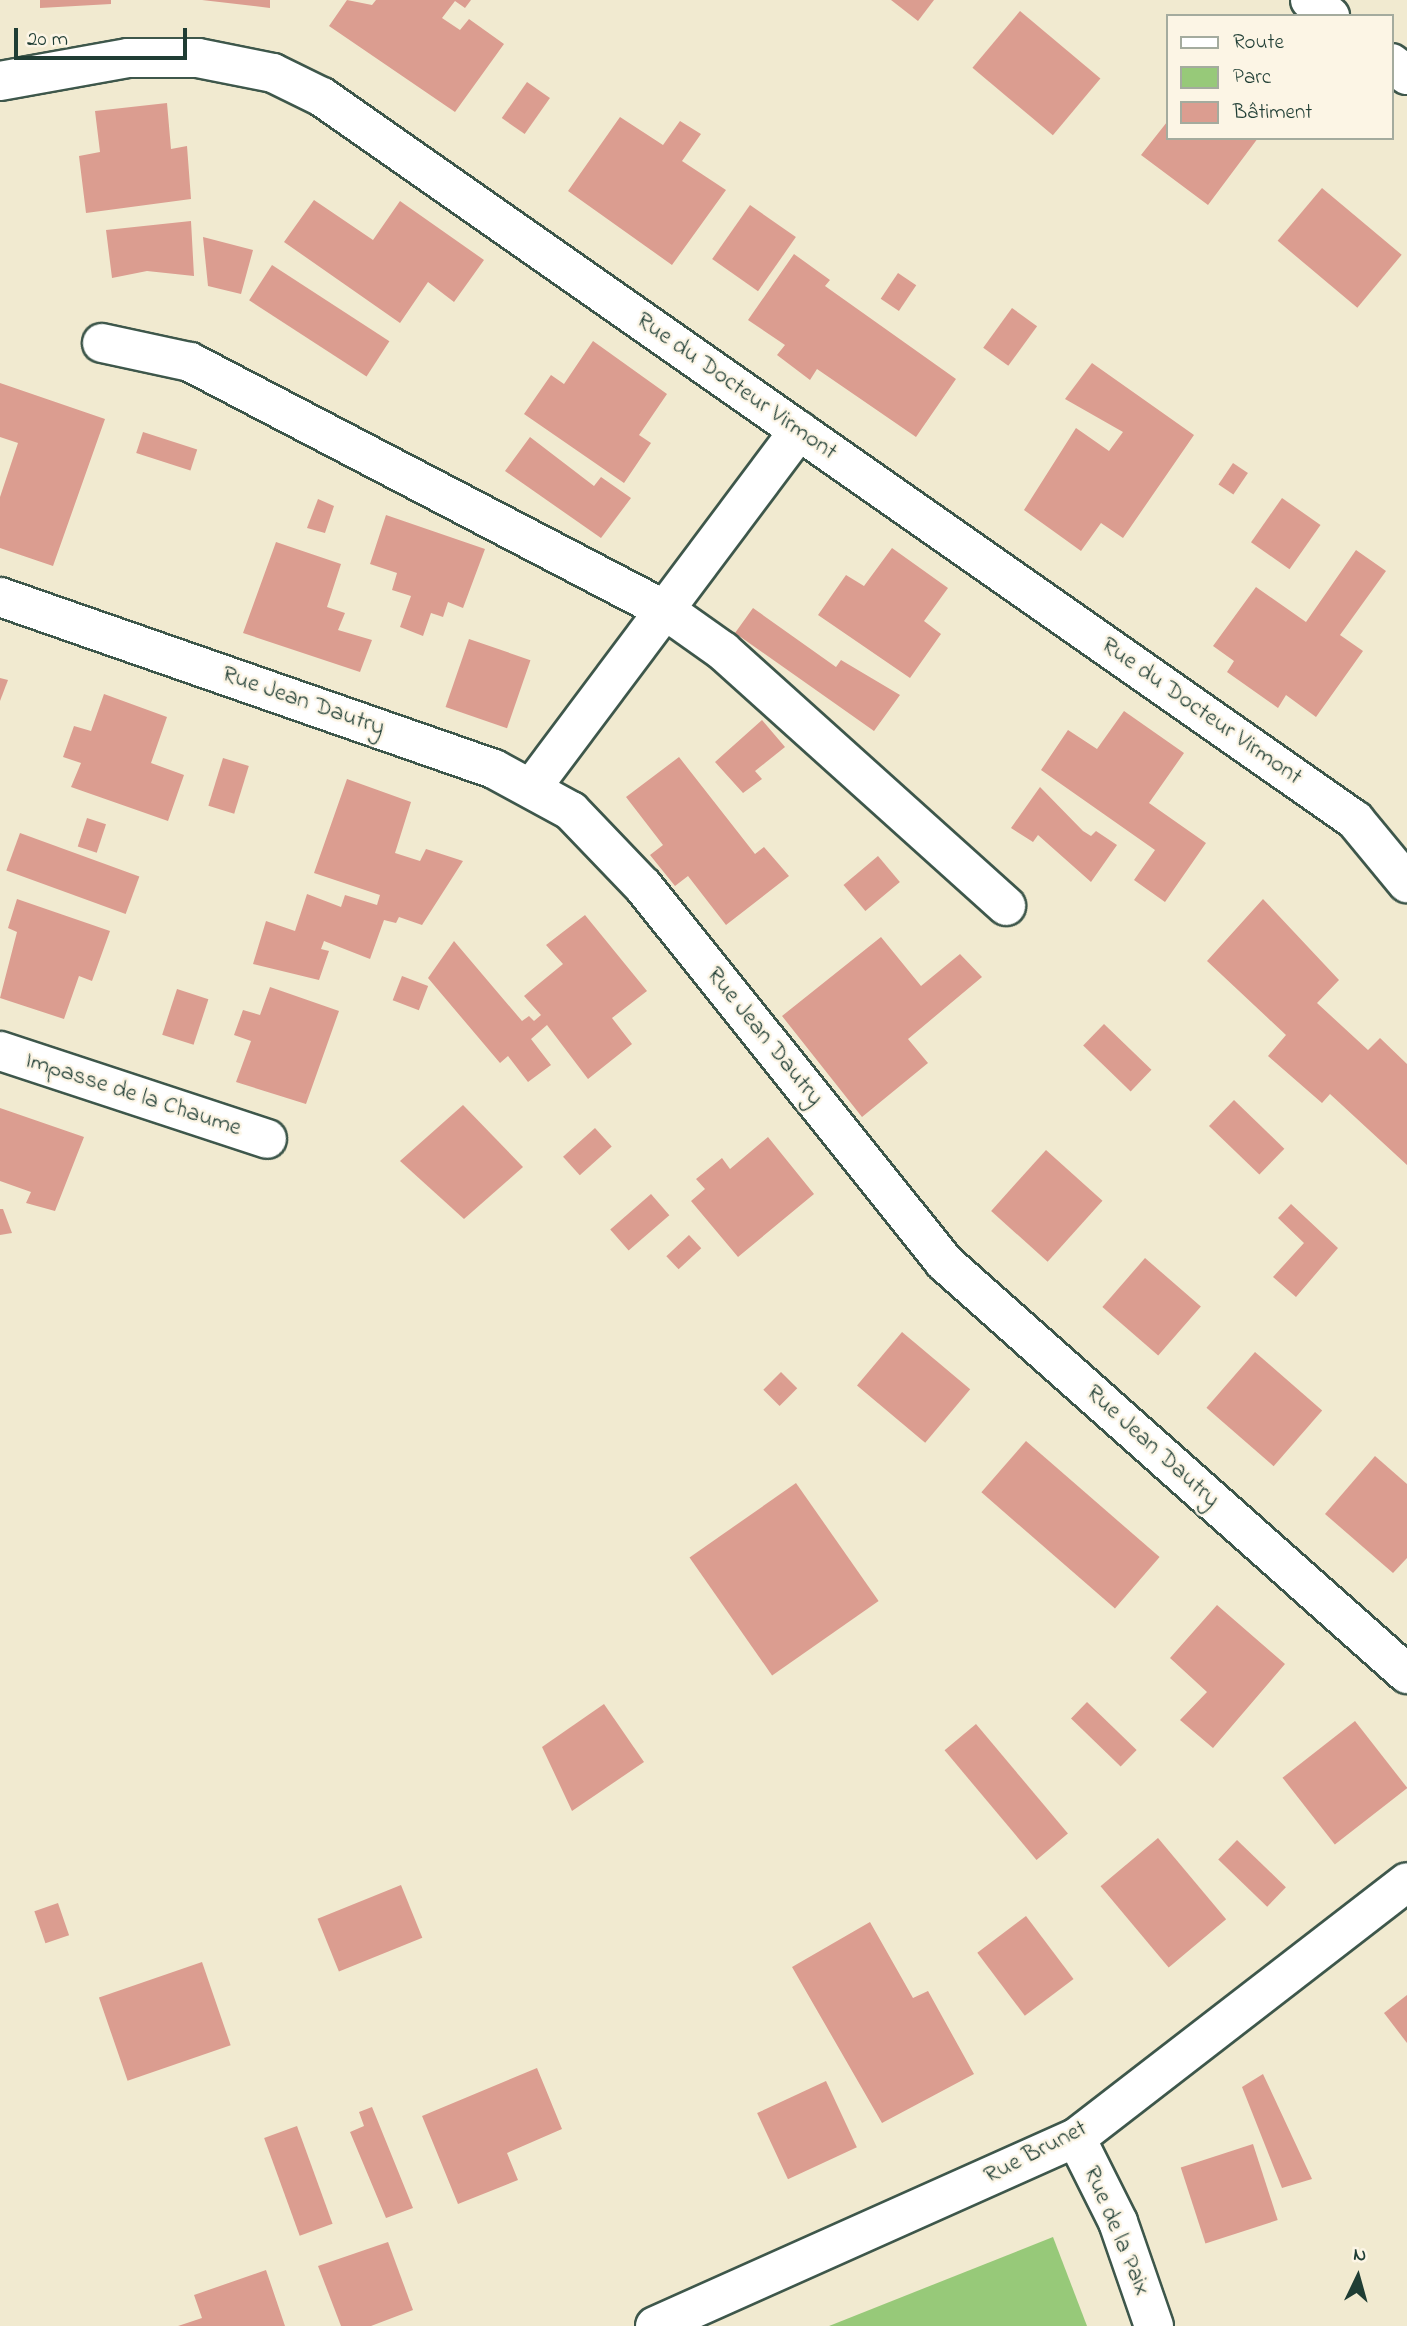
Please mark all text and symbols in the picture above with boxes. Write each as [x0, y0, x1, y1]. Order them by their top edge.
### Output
scale bar [18, 14, 191, 58]
legend [1166, 14, 1393, 140]
text: 20 m [27, 25, 68, 55]
text: Route [1233, 28, 1284, 58]
text: Parc [1233, 63, 1271, 93]
text: Bâtiment [1233, 98, 1312, 128]
street label: Rue du Docteur Virmont [630, 307, 842, 467]
street label: Rue du Docteur Virmont [1095, 632, 1307, 792]
street label: Rue Jean Dautry [218, 661, 388, 743]
street label: Rue Jean Dautry [699, 962, 829, 1112]
street label: Impasse de la Chaume [21, 1046, 245, 1144]
street label: Rue Jean Dautry [1079, 1379, 1225, 1515]
street label: Rue Brunet [980, 2115, 1092, 2191]
street label: Rue de la Paix [1076, 2162, 1156, 2300]
north arrow [1323, 2242, 1393, 2312]
text: N [1352, 2242, 1367, 2270]

